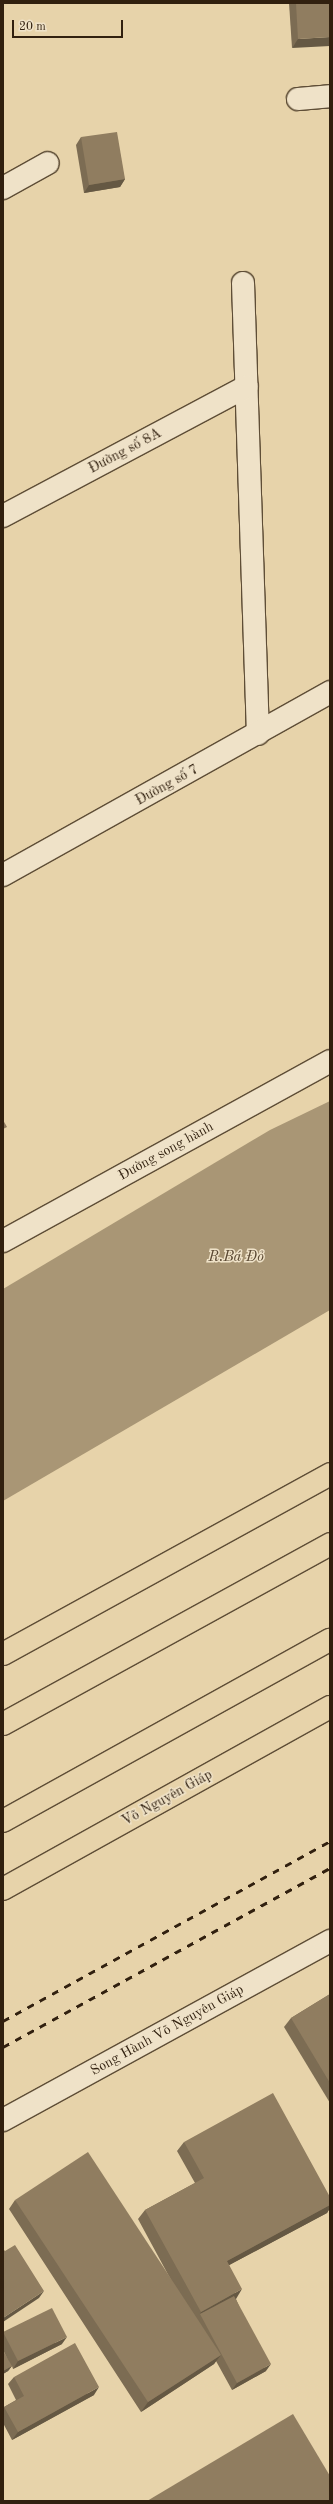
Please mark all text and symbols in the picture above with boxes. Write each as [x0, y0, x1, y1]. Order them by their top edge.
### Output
scale bar [14, 12, 125, 38]
text: 20 m [19, 21, 46, 33]
street label: Đường số 8A [86, 425, 164, 477]
street label: Đường số 7 [133, 761, 201, 809]
street label: Đường song hành [116, 1118, 216, 1184]
water label: R.Bá Đỏ [208, 1249, 264, 1267]
street label: Võ Nguyên Giáp [119, 1766, 215, 1830]
street label: Song Hành Võ Nguyên Giáp [88, 1981, 246, 2079]

